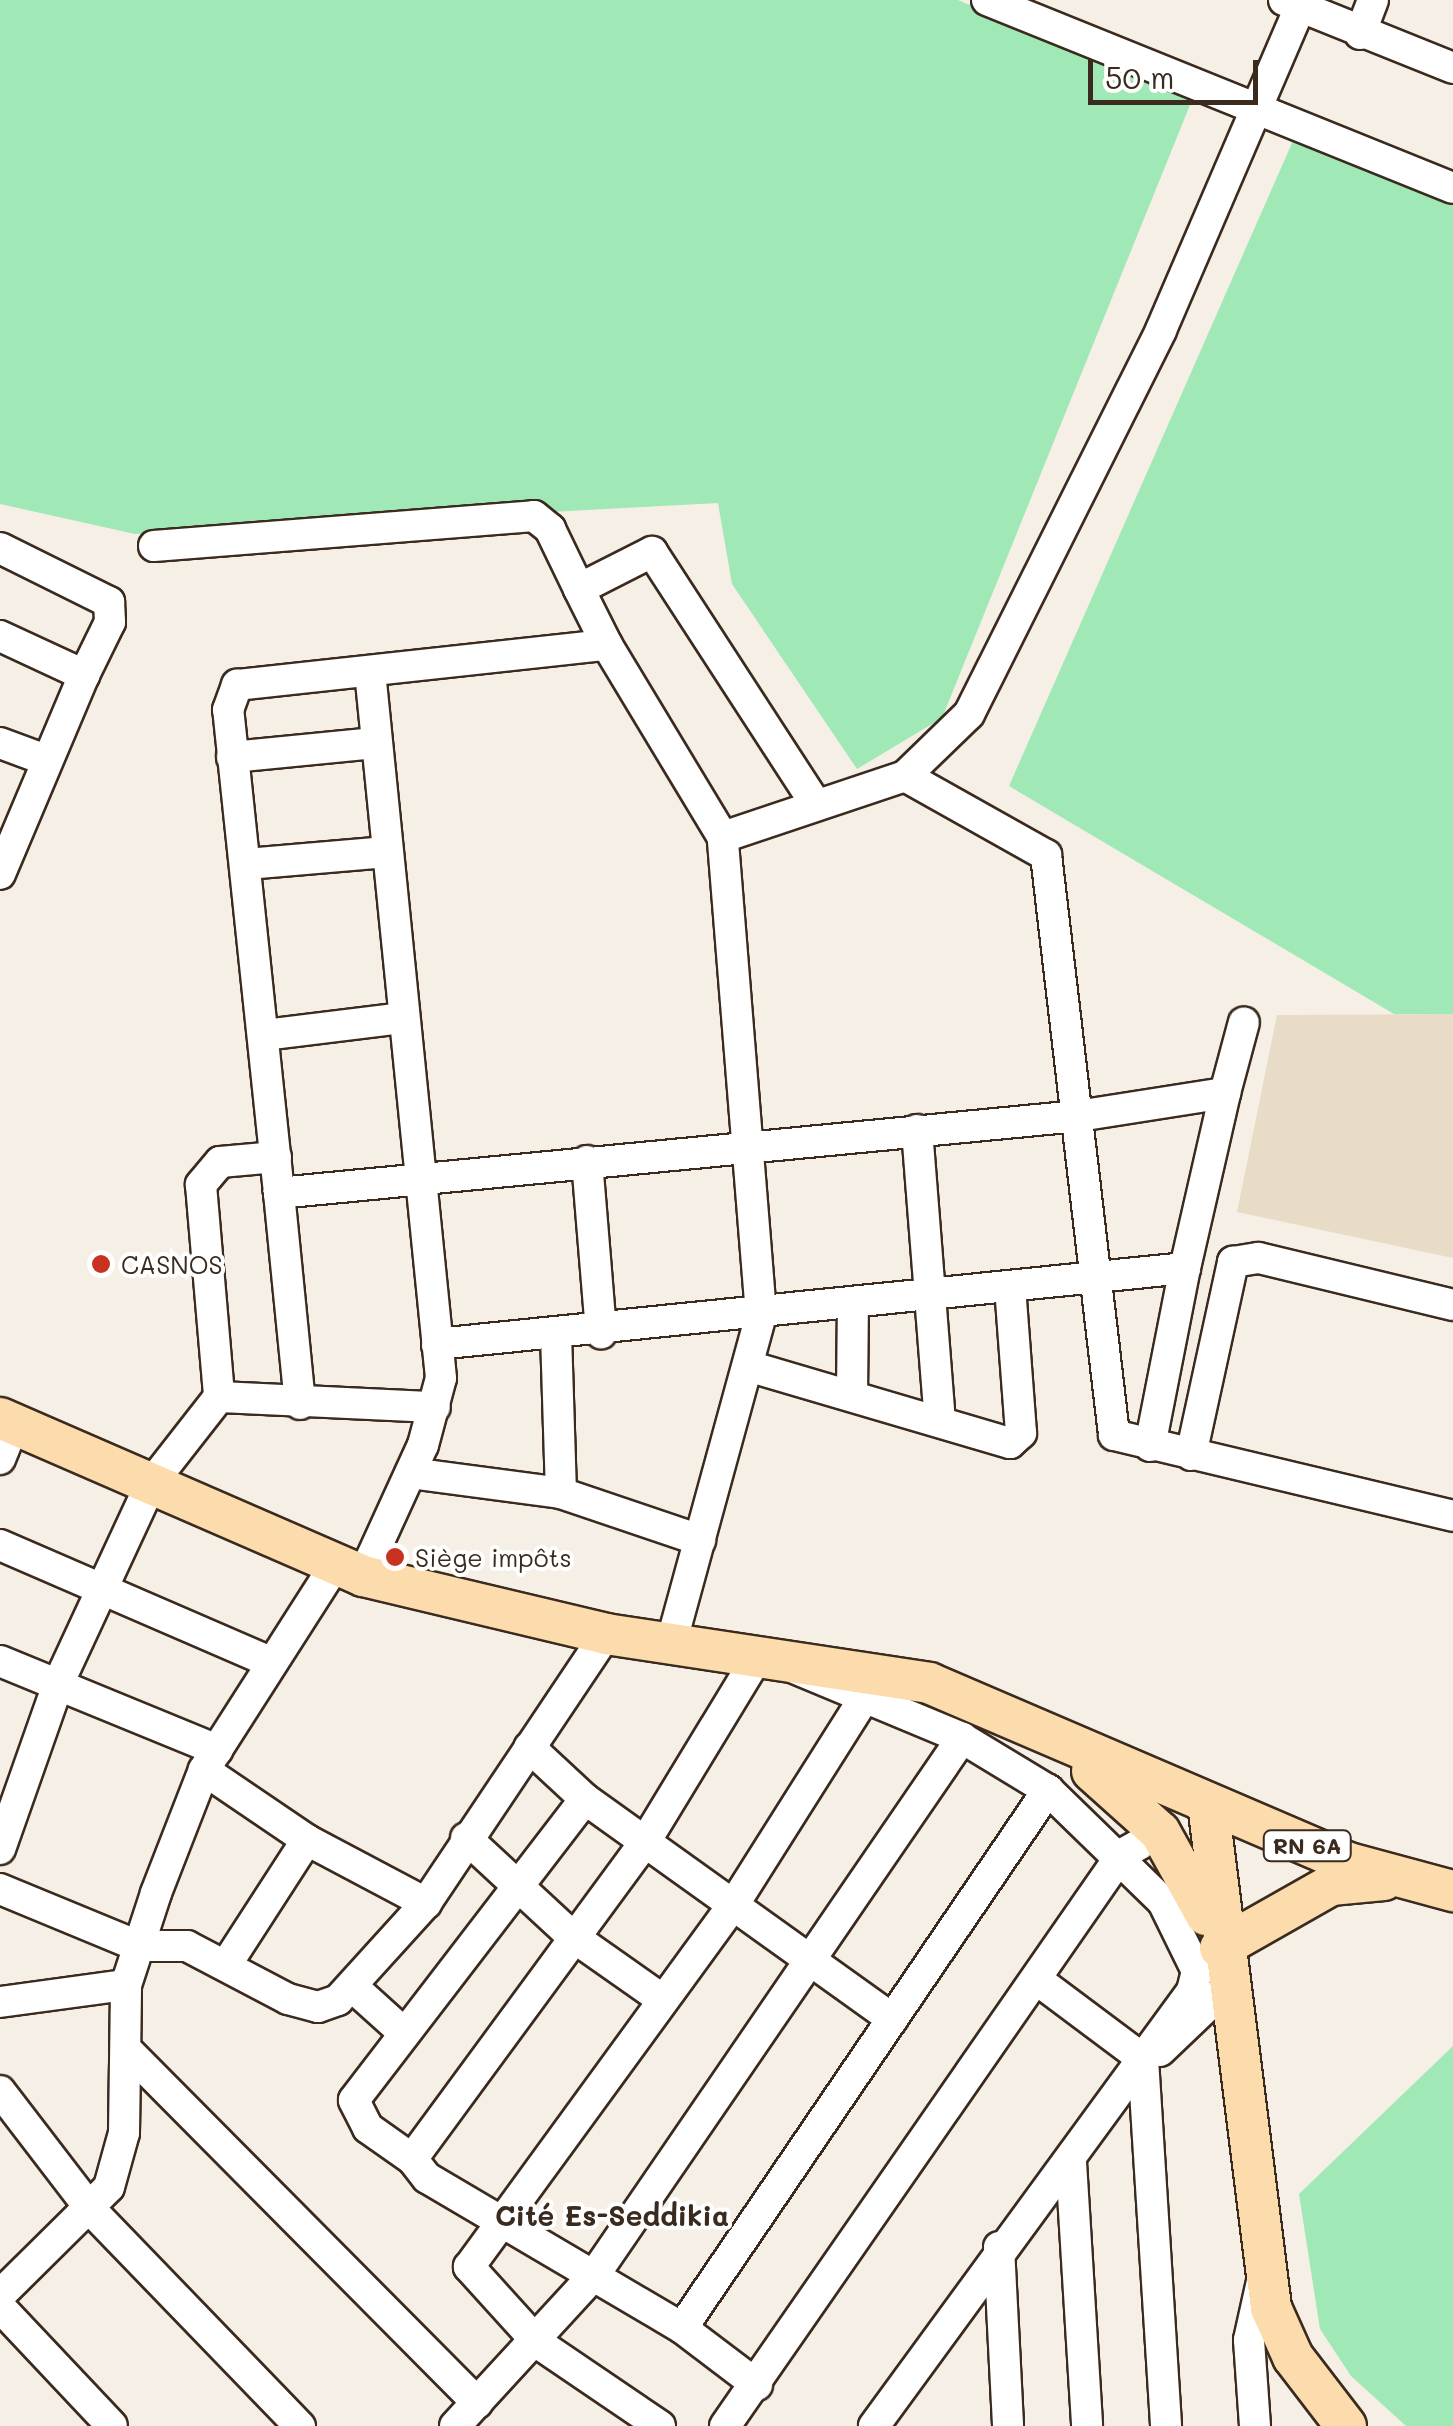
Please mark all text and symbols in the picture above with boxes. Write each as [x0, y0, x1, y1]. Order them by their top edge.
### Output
scale bar [1093, 40, 1263, 102]
text: 50 m [1105, 57, 1175, 97]
place label: CASNOS [121, 1249, 223, 1279]
marker: CASNOS [90, 1253, 112, 1275]
place label: Siège impôts [415, 1542, 572, 1572]
marker: Siège impôts [384, 1546, 406, 1568]
road number: RN 6A [1262, 1829, 1352, 1863]
district label: Cité Es-Seddikia [495, 2198, 729, 2232]

